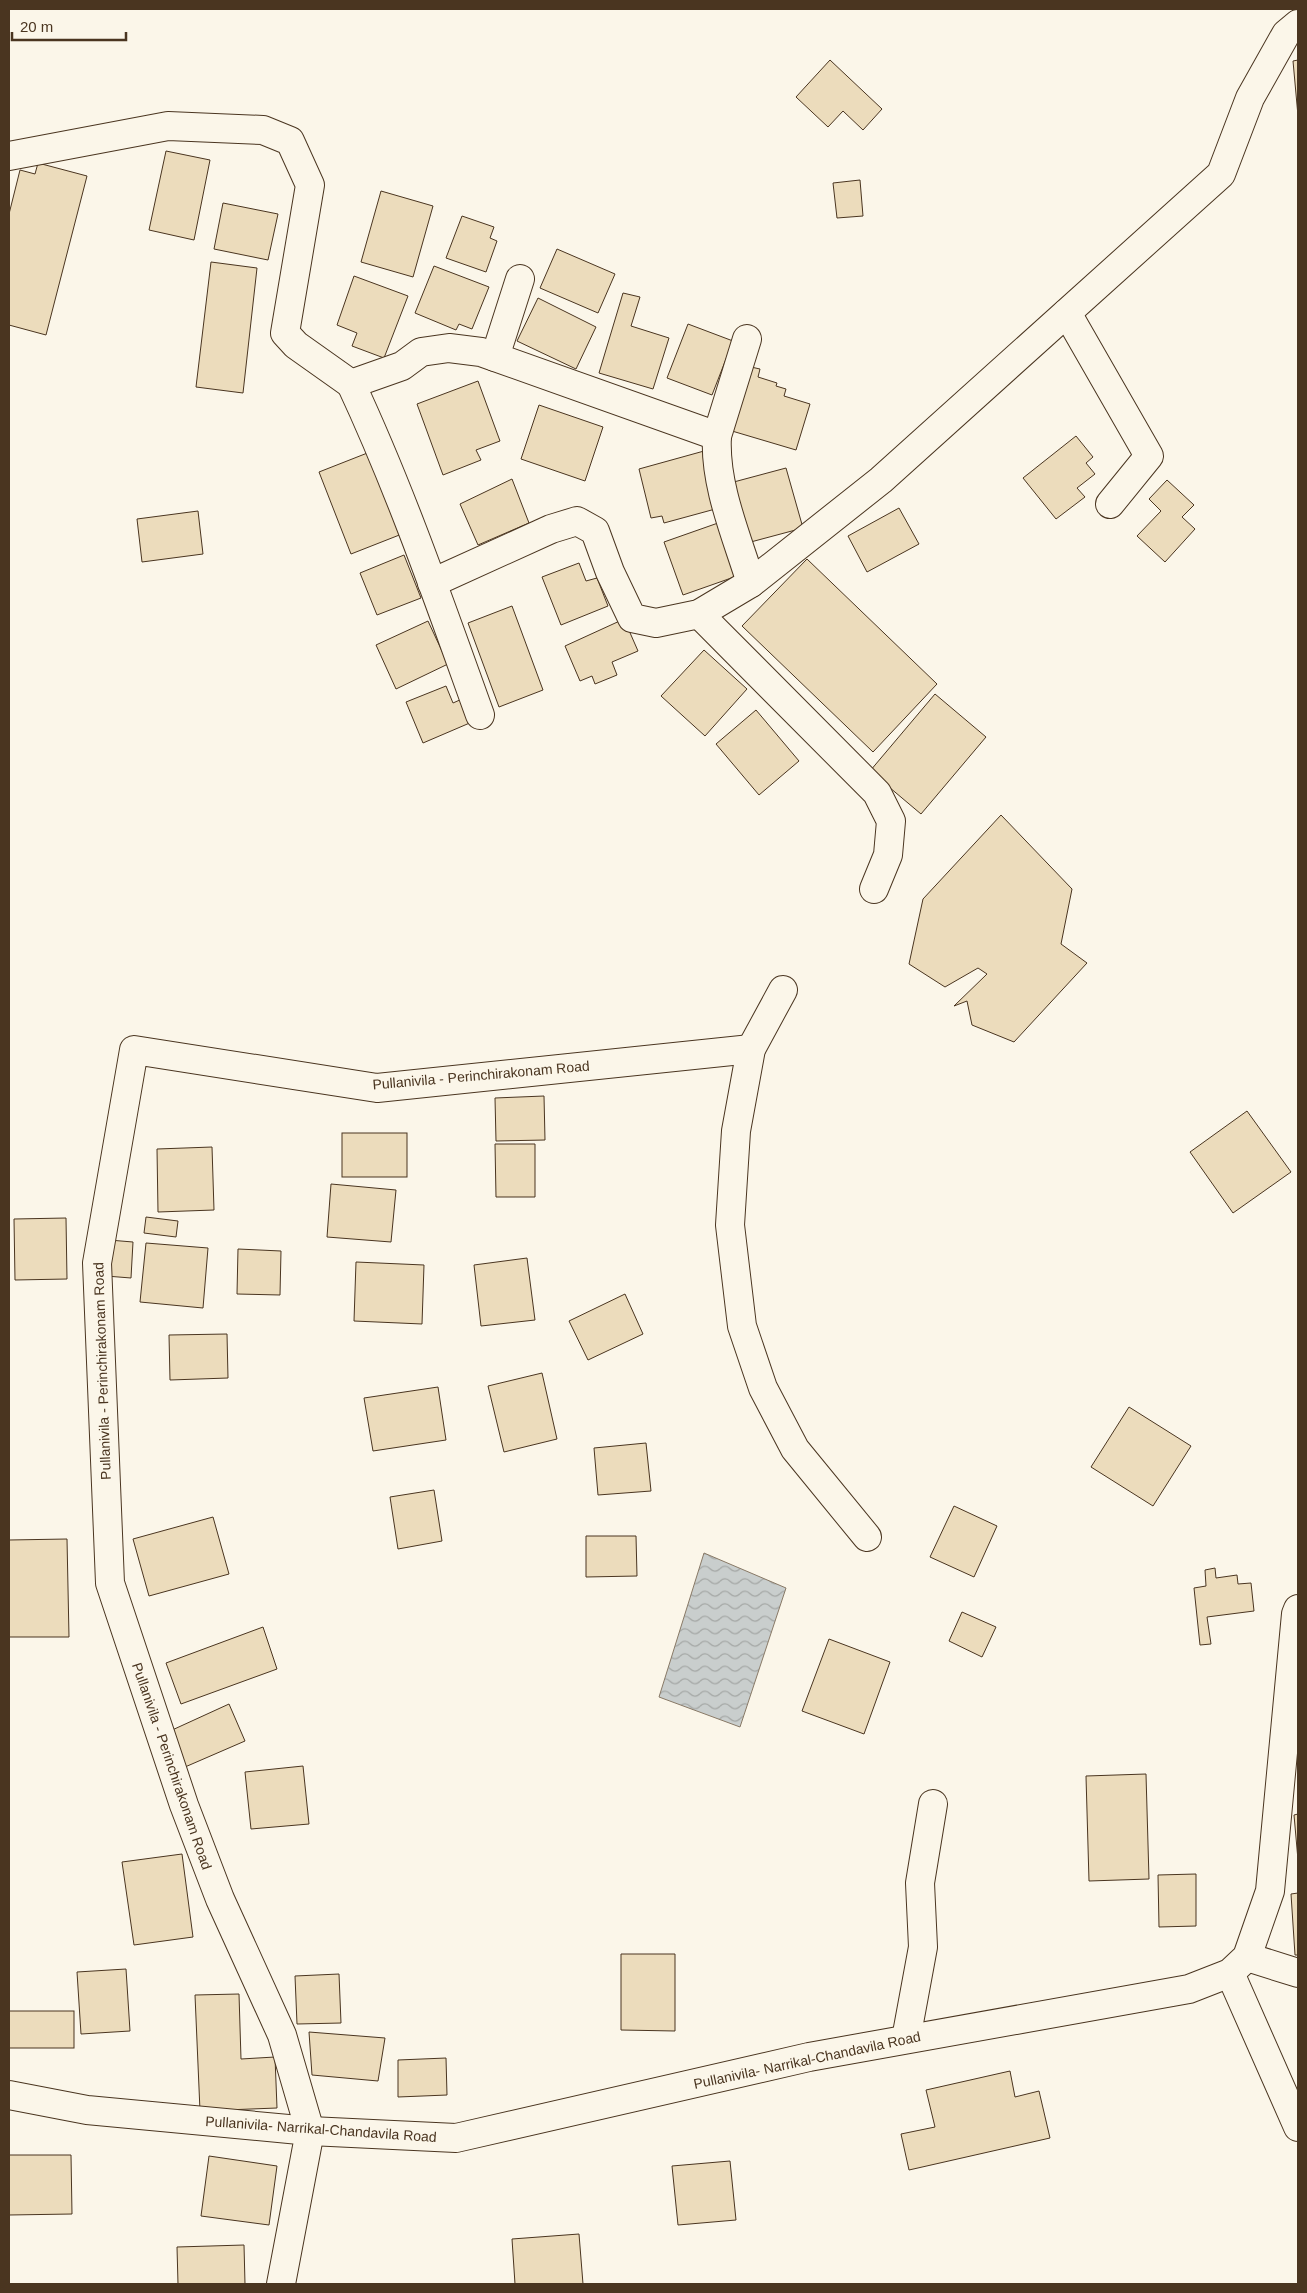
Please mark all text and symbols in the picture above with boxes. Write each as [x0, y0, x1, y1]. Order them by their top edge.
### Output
scale bar [12, 10, 126, 42]
text: 20 m [20, 18, 53, 35]
street label: Pullanivila - Perinchirakonam Road [372, 1058, 590, 1092]
street label: Pullanivila - Perinchirakonam Road [90, 1262, 114, 1480]
street label: Pullanivila - Perinchirakonam Road [129, 1660, 215, 1872]
street label: Pullanivila- Narrikal-Chandavila Road [692, 2028, 922, 2092]
street label: Pullanivila- Narrikal-Chandavila Road [205, 2113, 437, 2145]

